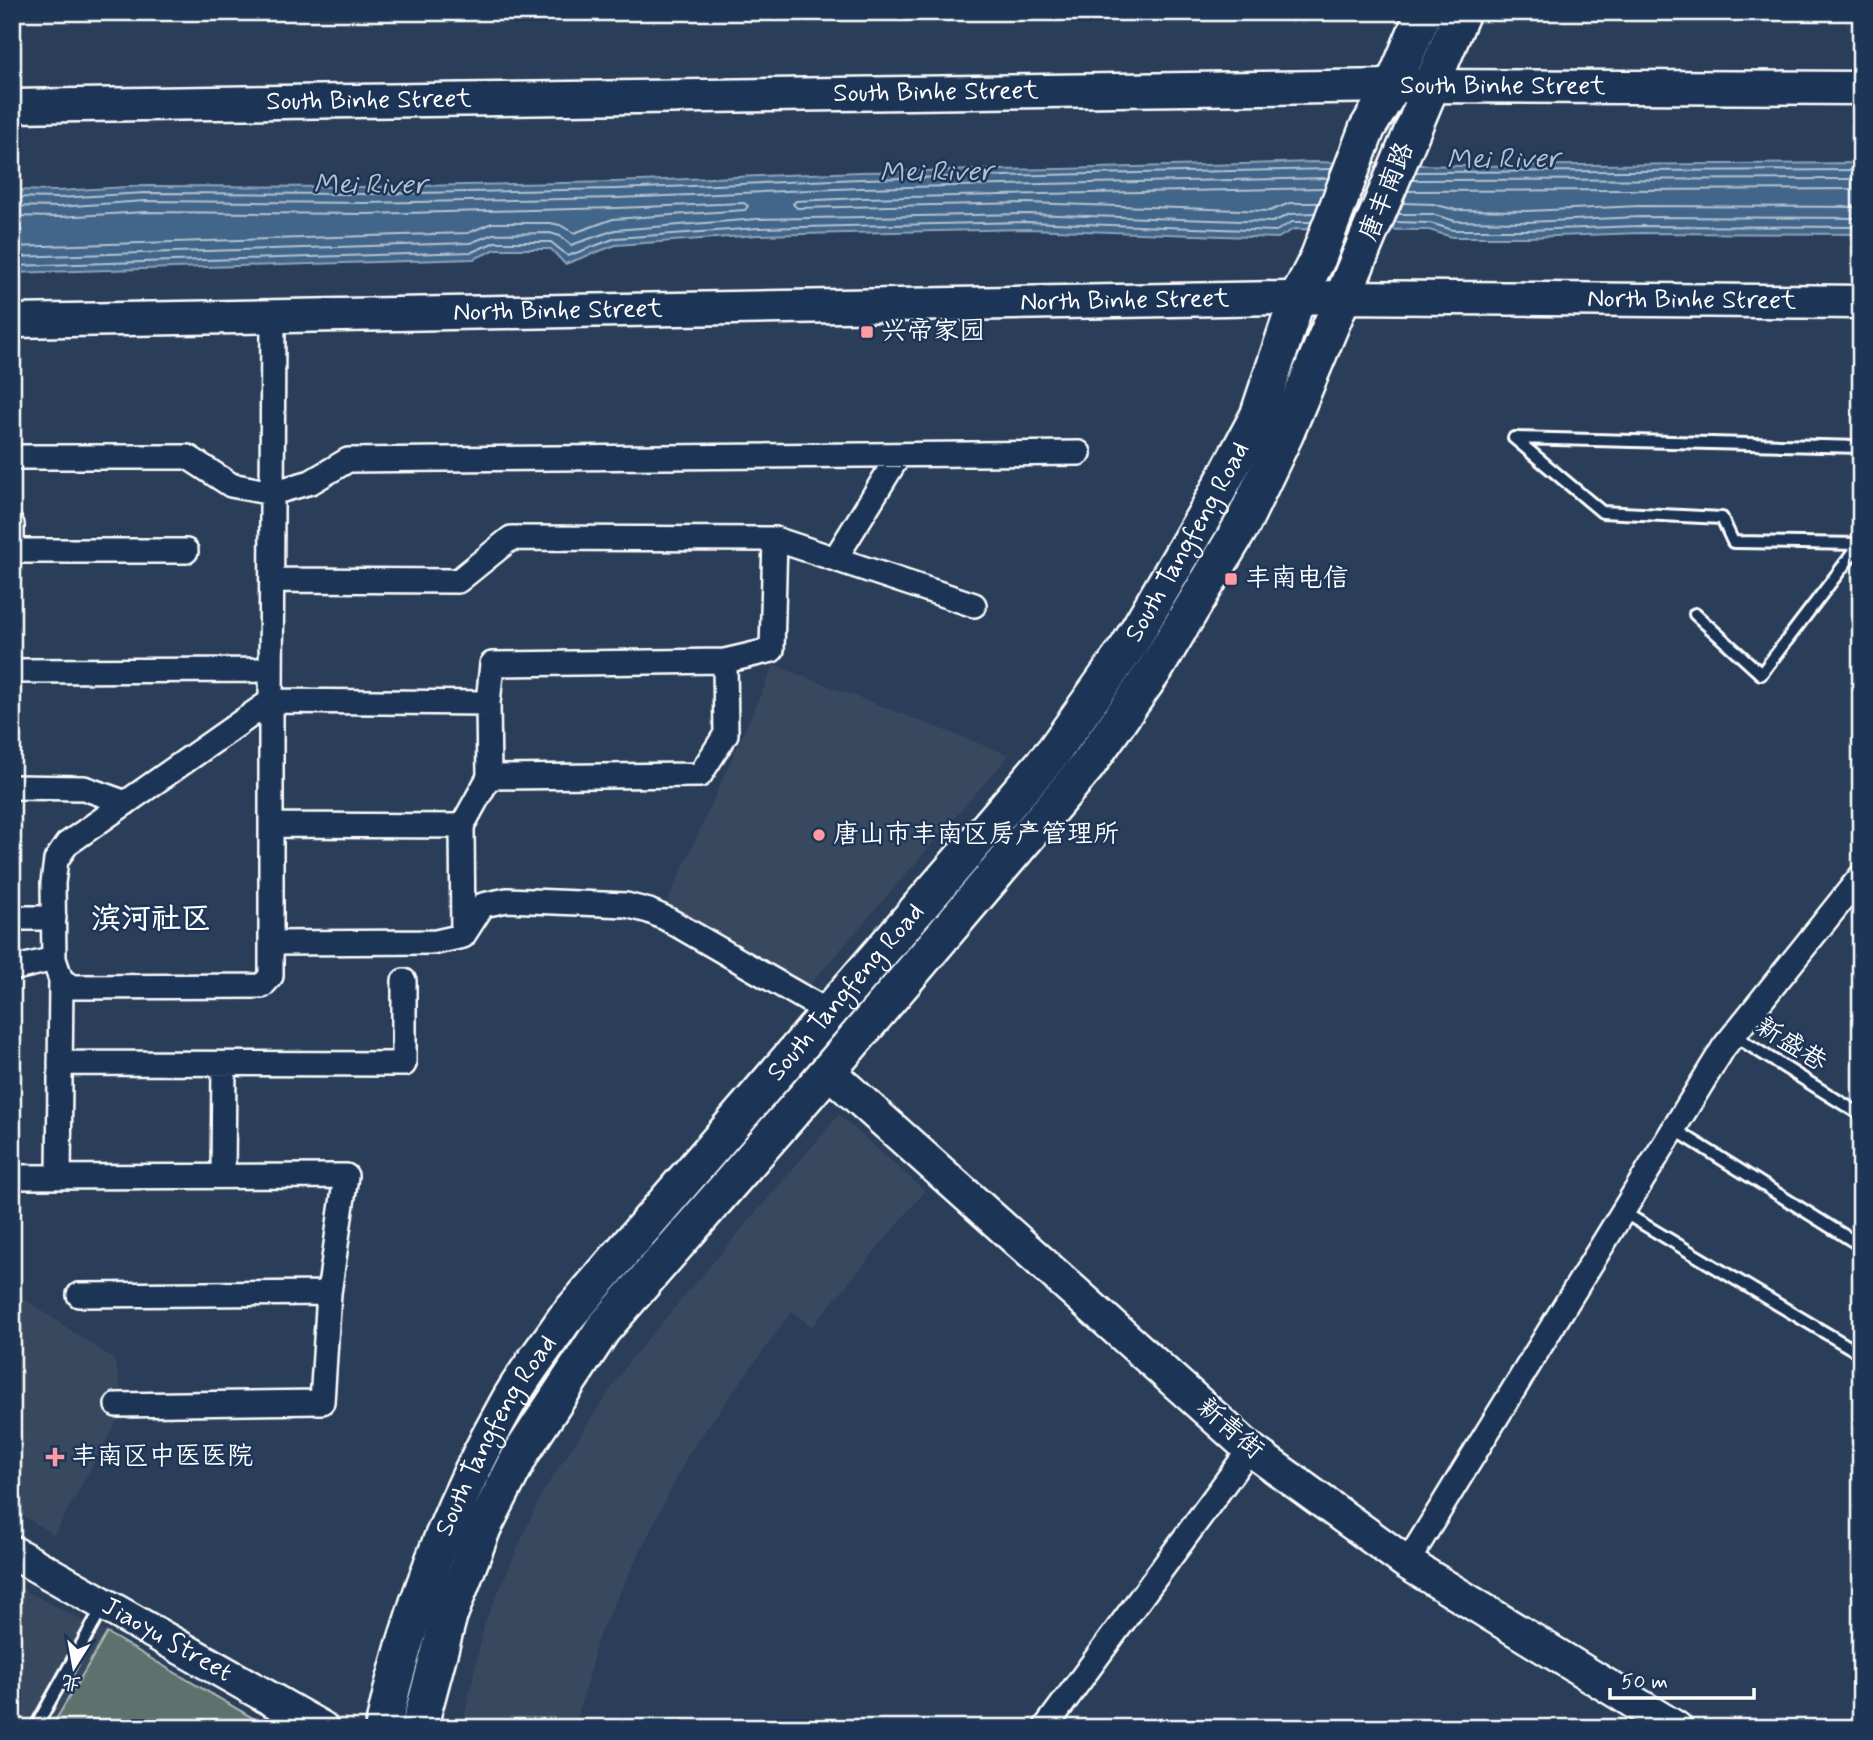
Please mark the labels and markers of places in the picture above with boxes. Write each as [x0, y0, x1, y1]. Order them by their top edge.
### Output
place label: 兴帝家园 [881, 315, 985, 349]
marker: 兴帝家园 [859, 324, 875, 340]
place label: 丰南电信 [1245, 562, 1349, 596]
marker: 丰南电信 [1223, 571, 1239, 587]
place label: 唐山市丰南区房产管理所 [833, 818, 1119, 852]
marker: 唐山市丰南区房产管理所 [811, 827, 827, 843]
place label: 丰南区中医医院 [71, 1440, 253, 1474]
marker: 丰南区中医医院 [45, 1447, 65, 1467]

